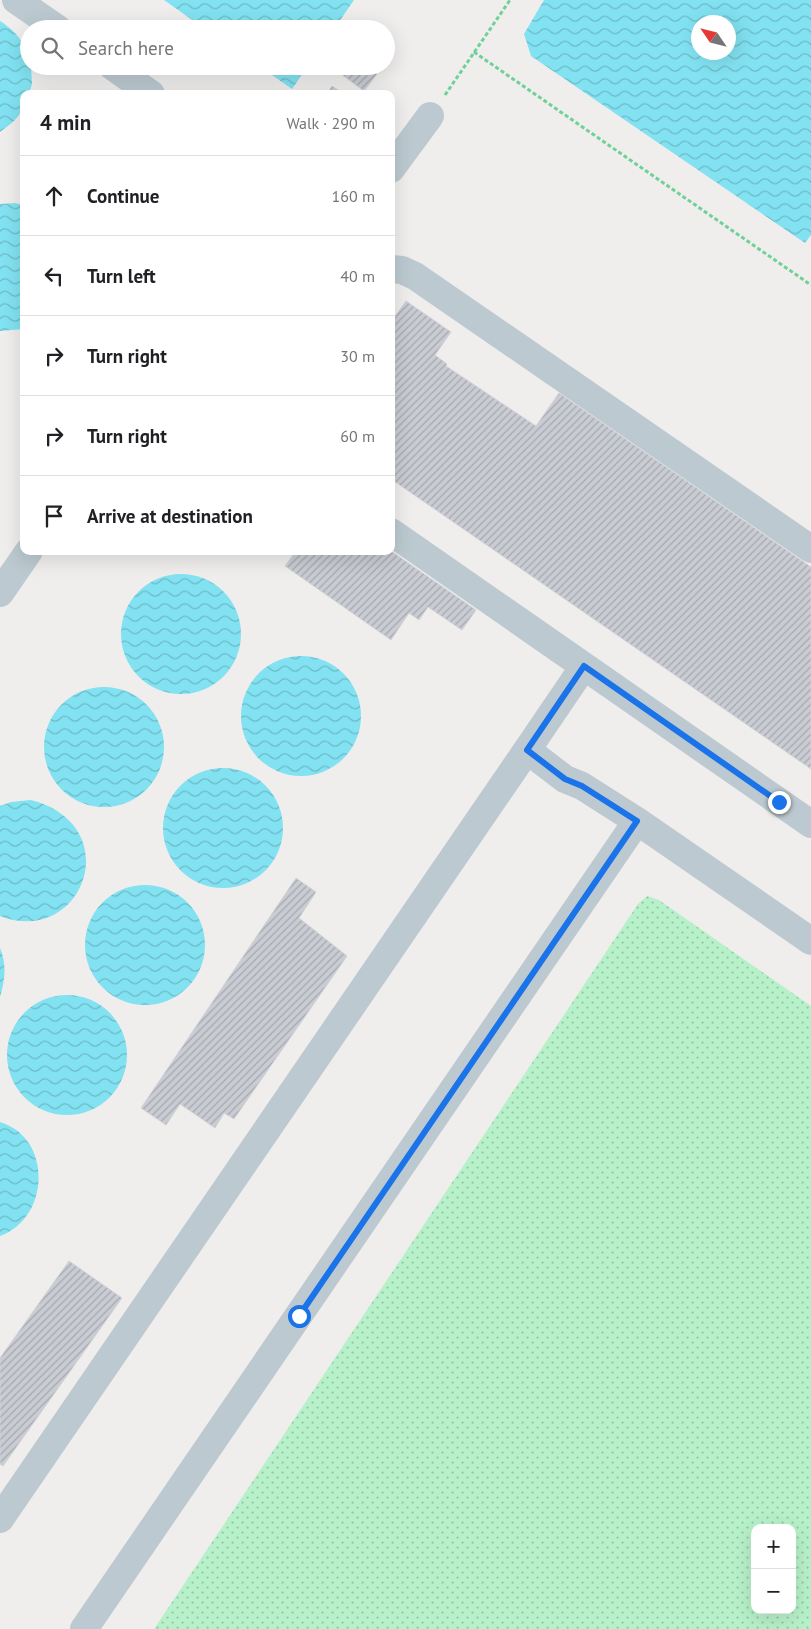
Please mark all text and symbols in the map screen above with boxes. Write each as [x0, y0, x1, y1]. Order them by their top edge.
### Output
north arrow [691, 15, 736, 60]
search box [20, 20, 395, 75]
icon: search [38, 34, 66, 62]
text: Search here [78, 36, 174, 60]
text: 4 min [40, 109, 91, 136]
text: Walk · 290 m [286, 113, 375, 133]
icon: ahead [40, 182, 68, 210]
text: Continue [87, 184, 159, 208]
text: 160 m [332, 186, 375, 206]
icon: left [40, 262, 68, 290]
text: Turn left [87, 264, 156, 288]
text: 40 m [340, 266, 375, 286]
icon: right [40, 342, 68, 370]
text: Turn right [87, 344, 167, 368]
text: 30 m [340, 346, 375, 366]
icon: right [40, 422, 68, 450]
text: Turn right [87, 424, 167, 448]
text: 60 m [340, 426, 375, 446]
icon: arrive [40, 502, 68, 530]
text: Arrive at destination [87, 504, 253, 528]
route end [768, 791, 791, 814]
route start [288, 1305, 311, 1328]
map controls [751, 1524, 796, 1614]
button: + [751, 1524, 796, 1569]
button: − [751, 1569, 796, 1614]

